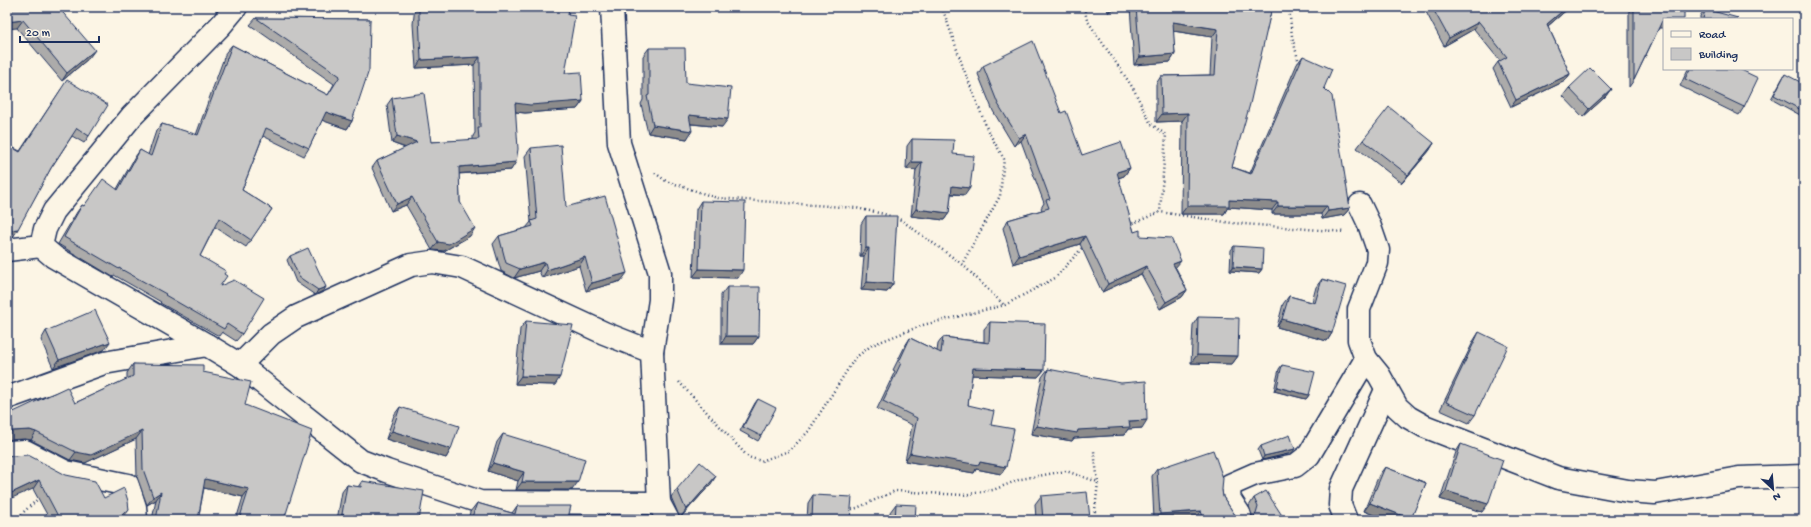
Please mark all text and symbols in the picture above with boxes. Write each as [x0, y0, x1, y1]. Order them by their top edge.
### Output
scale bar [20, 18, 99, 44]
legend [1663, 18, 1793, 70]
text: 20 m [26, 27, 51, 41]
text: Road [1699, 29, 1726, 43]
text: Building [1698, 49, 1738, 63]
north arrow [1753, 469, 1793, 509]
text: N [1771, 489, 1782, 503]

